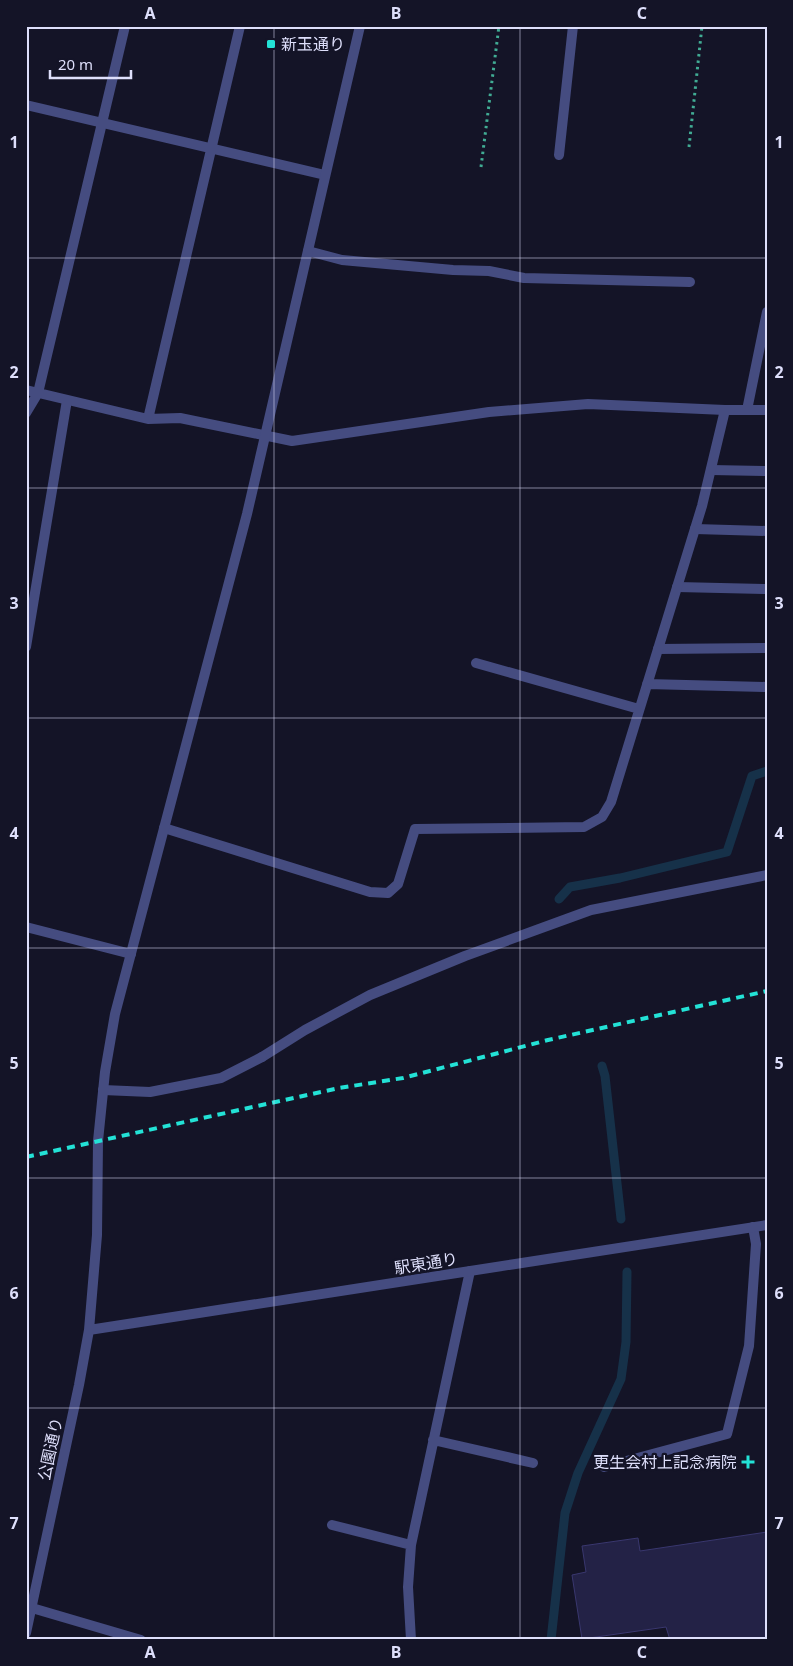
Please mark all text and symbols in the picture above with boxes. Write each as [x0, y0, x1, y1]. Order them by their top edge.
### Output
text: A [144, 2, 156, 24]
text: B [391, 2, 401, 24]
text: C [637, 2, 647, 24]
place label: 新玉通り [281, 33, 345, 55]
marker: 新玉通り [265, 38, 277, 50]
scale bar [50, 48, 131, 80]
text: 20 m [58, 54, 93, 74]
text: 1 [9, 131, 19, 153]
text: 1 [774, 131, 784, 153]
text: 2 [9, 361, 19, 383]
text: 2 [774, 361, 784, 383]
text: 3 [9, 592, 19, 614]
text: 3 [774, 592, 784, 614]
text: 4 [9, 822, 19, 844]
text: 4 [774, 822, 784, 844]
text: 5 [9, 1052, 19, 1074]
text: 5 [774, 1052, 784, 1074]
street label: 駅東通り [393, 1247, 459, 1279]
text: 6 [9, 1282, 19, 1304]
text: 6 [774, 1282, 784, 1304]
street label: 公園通り [33, 1415, 67, 1483]
place label: 更生会村上記念病院 [593, 1451, 737, 1473]
marker: 更生会村上記念病院 [741, 1455, 755, 1469]
text: 7 [9, 1512, 19, 1534]
text: 7 [774, 1512, 784, 1534]
text: A [144, 1641, 156, 1663]
text: B [391, 1641, 401, 1663]
text: C [637, 1641, 647, 1663]

